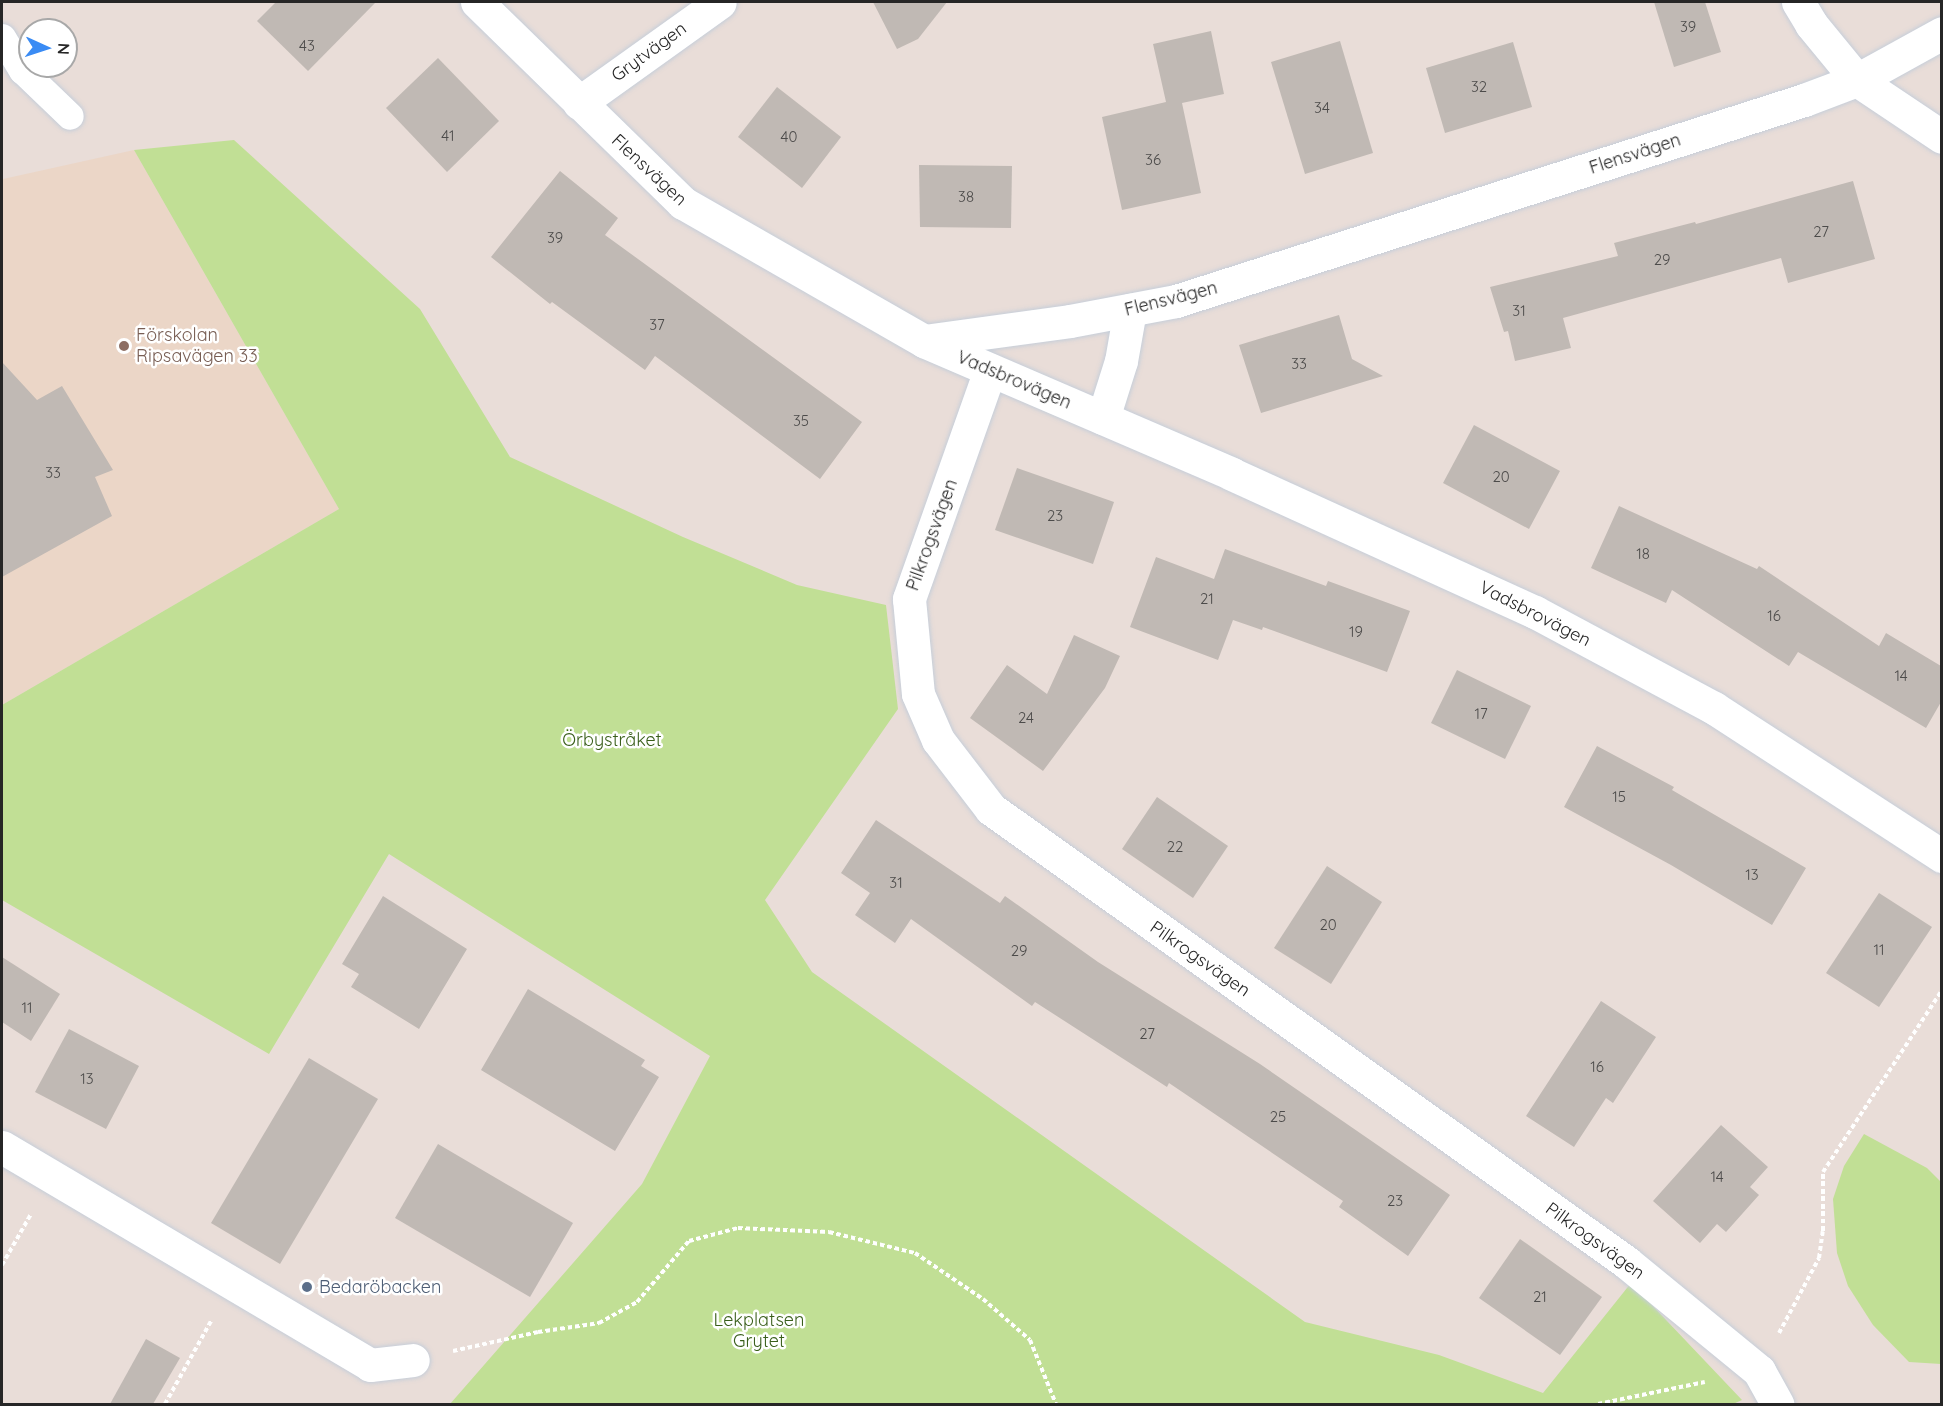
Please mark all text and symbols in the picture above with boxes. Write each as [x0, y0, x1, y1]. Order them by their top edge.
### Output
north arrow [18, 18, 78, 78]
street label: Grytvägen [607, 18, 691, 86]
house number: 39 [1680, 18, 1696, 36]
house number: 43 [299, 37, 315, 55]
text: N [54, 42, 74, 55]
house number: 32 [1471, 78, 1487, 96]
house number: 34 [1314, 99, 1330, 117]
house number: 41 [441, 127, 455, 145]
house number: 40 [781, 128, 797, 146]
street label: Flensvägen [1586, 129, 1684, 179]
street label: Flensvägen [607, 130, 691, 210]
house number: 36 [1145, 151, 1161, 169]
house number: 38 [958, 188, 974, 206]
house number: 27 [1813, 223, 1829, 241]
house number: 39 [547, 229, 563, 247]
house number: 29 [1654, 251, 1670, 269]
street label: Flensvägen [1122, 277, 1220, 321]
house number: 31 [1512, 302, 1526, 320]
house number: 37 [649, 316, 665, 334]
place label: Förskolan Ripsavägen 33 [136, 325, 258, 368]
marker: Förskolan Ripsavägen 33 [117, 339, 131, 353]
street label: Vadsbrovägen [954, 346, 1074, 414]
house number: 33 [1291, 355, 1307, 373]
house number: 35 [793, 412, 809, 430]
house number: 33 [45, 464, 61, 482]
house number: 20 [1492, 468, 1510, 486]
street label: Pilkrogsvägen [902, 476, 962, 594]
house number: 23 [1047, 507, 1063, 525]
house number: 18 [1636, 545, 1650, 563]
street label: Vadsbrovägen [1476, 577, 1594, 651]
house number: 21 [1200, 590, 1214, 608]
house number: 16 [1767, 607, 1781, 625]
house number: 19 [1349, 623, 1363, 641]
house number: 14 [1894, 667, 1908, 685]
house number: 17 [1474, 705, 1488, 723]
house number: 24 [1018, 709, 1034, 727]
park label: Örbystråket [562, 729, 662, 751]
house number: 15 [1612, 788, 1626, 806]
house number: 22 [1167, 838, 1183, 856]
house number: 13 [1745, 866, 1759, 884]
house number: 31 [889, 874, 903, 892]
house number: 20 [1319, 916, 1337, 934]
street label: Pilkrogsvägen [1146, 917, 1254, 1001]
house number: 11 [1873, 941, 1885, 959]
house number: 29 [1011, 942, 1027, 960]
house number: 11 [21, 999, 33, 1017]
house number: 27 [1139, 1025, 1155, 1043]
house number: 16 [1590, 1058, 1604, 1076]
house number: 13 [80, 1070, 94, 1088]
house number: 25 [1270, 1108, 1286, 1126]
house number: 14 [1710, 1168, 1724, 1186]
house number: 23 [1387, 1192, 1403, 1210]
street label: Pilkrogsvägen [1541, 1198, 1649, 1284]
place label: Bedaröbacken [319, 1276, 441, 1298]
marker: Bedaröbacken [300, 1280, 314, 1294]
house number: 21 [1533, 1288, 1547, 1306]
park label: Lekplatsen Grytet [714, 1310, 804, 1352]

